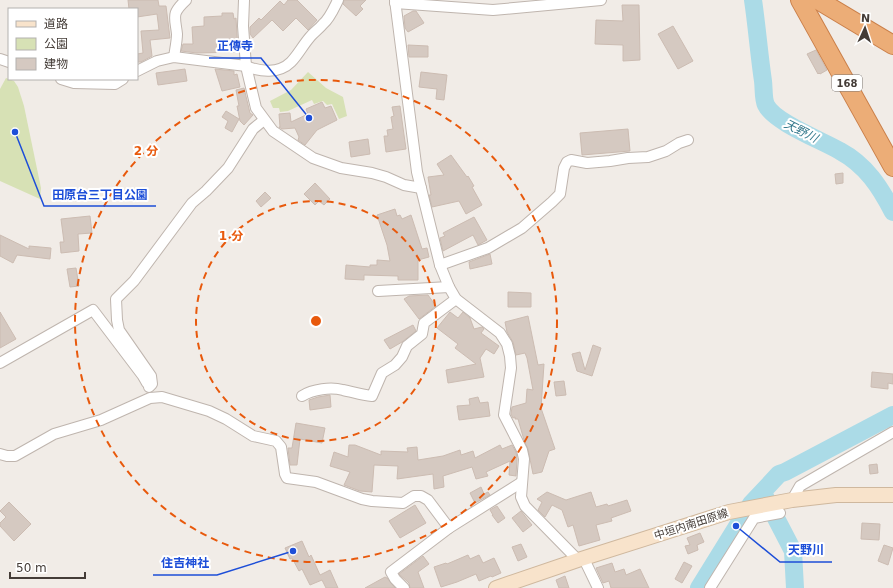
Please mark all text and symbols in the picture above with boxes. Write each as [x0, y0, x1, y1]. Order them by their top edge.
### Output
legend [8, 8, 138, 80]
north arrow [845, 8, 885, 48]
text: N [861, 12, 870, 25]
text: 道路 [44, 17, 68, 31]
callout: 正傳寺 [209, 34, 261, 58]
text: 公園 [44, 37, 68, 51]
text: 正傳寺 [217, 39, 253, 53]
text: 建物 [44, 57, 68, 71]
road number: 168 [832, 75, 862, 91]
water label: 天野川 [782, 117, 822, 146]
text: 2 分 [134, 144, 158, 158]
callout: 田原台三丁目公園 [44, 182, 156, 206]
text: 田原台三丁目公園 [52, 188, 148, 202]
text: 1 分 [219, 229, 243, 243]
centre of rings [309, 314, 323, 328]
street label: 中垣内南田原線 [653, 506, 730, 543]
callout: 天野川 [780, 538, 832, 562]
text: 天野川 [788, 543, 824, 557]
callout: 住吉神社 [153, 551, 217, 575]
scale bar [10, 554, 85, 580]
text: 住吉神社 [161, 556, 209, 570]
text: 50 m [16, 561, 47, 575]

